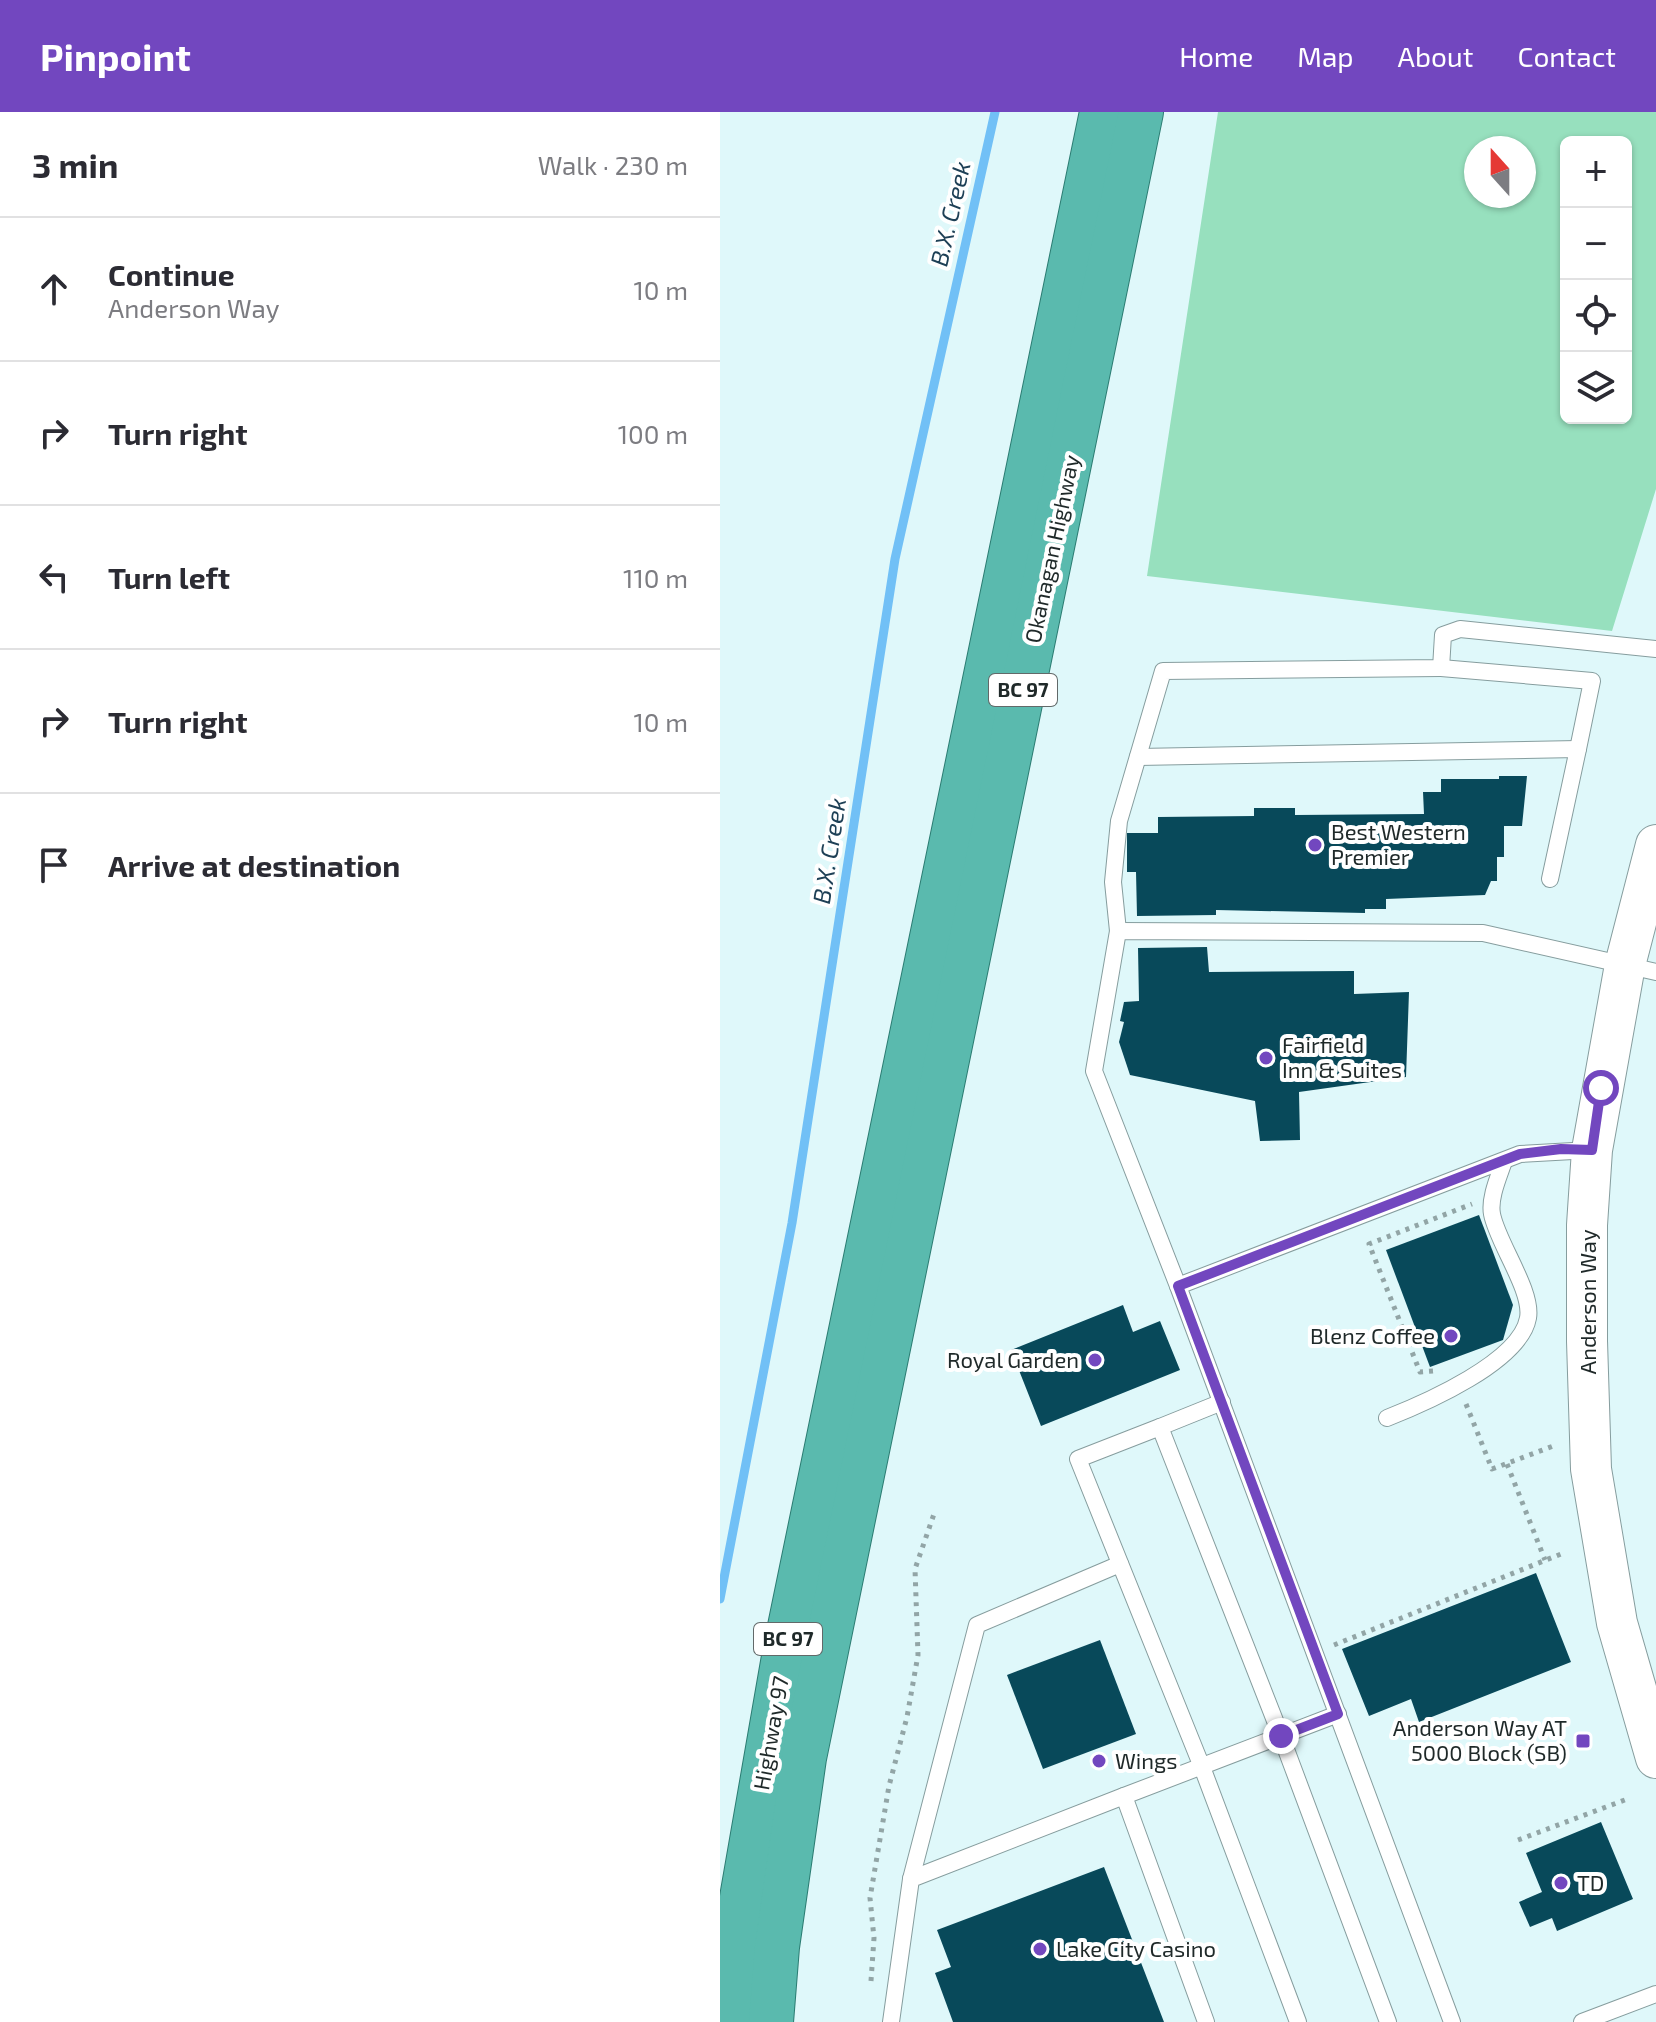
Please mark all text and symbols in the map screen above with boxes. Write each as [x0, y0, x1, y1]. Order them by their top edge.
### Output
text: Pinpoint [40, 33, 191, 79]
text: Home [1179, 39, 1253, 73]
text: Map [1297, 39, 1354, 73]
text: About [1398, 39, 1473, 73]
text: Contact [1517, 39, 1616, 73]
north arrow [1464, 136, 1536, 208]
map controls [1560, 136, 1632, 424]
button: + [1560, 136, 1632, 208]
text: 3 min [32, 144, 118, 185]
text: Walk · 230 m [538, 149, 688, 180]
water label: B.X. Creek [923, 158, 976, 269]
button: − [1560, 208, 1632, 280]
text: Continue [108, 256, 235, 292]
icon: ahead [32, 267, 76, 311]
text: 10 m [633, 274, 688, 305]
button: locate [1560, 280, 1632, 352]
text: Anderson Way [108, 292, 279, 323]
button: layers [1560, 352, 1632, 424]
icon: right [32, 411, 76, 455]
text: Turn right [108, 415, 248, 451]
text: 100 m [618, 418, 688, 449]
street label: Okanagan Highway [1018, 452, 1084, 645]
icon: left [32, 555, 76, 599]
text: Turn left [108, 559, 230, 595]
text: 110 m [623, 562, 688, 593]
road number: BC 97 [989, 674, 1057, 706]
icon: right [32, 699, 76, 743]
text: Turn right [108, 703, 248, 739]
text: 10 m [633, 706, 688, 737]
water label: B.X. Creek [806, 796, 851, 906]
place label: Best Western Premier [1331, 818, 1466, 869]
marker: Best Western Premier [1306, 836, 1324, 854]
icon: arrive [32, 843, 76, 887]
text: Arrive at destination [108, 847, 400, 883]
place label: Fairfield Inn & Suites [1282, 1031, 1402, 1082]
marker: Fairfield Inn & Suites [1257, 1049, 1275, 1067]
route start [1583, 1070, 1619, 1106]
street label: Anderson Way [1574, 1229, 1600, 1375]
place label: Blenz Coffee [1310, 1322, 1435, 1348]
marker: Blenz Coffee [1442, 1327, 1460, 1345]
place label: Royal Garden [947, 1346, 1079, 1372]
marker: Royal Garden [1086, 1351, 1104, 1369]
road number: BC 97 [754, 1623, 822, 1655]
street label: Highway 97 [747, 1674, 793, 1792]
place label: Anderson Way AT 5000 Block (SB) [1393, 1714, 1567, 1765]
route end [1263, 1718, 1299, 1754]
marker: Anderson Way AT 5000 Block (SB) [1574, 1732, 1592, 1750]
place label: Wings [1115, 1747, 1178, 1773]
marker: Wings [1090, 1752, 1108, 1770]
place label: TD [1577, 1869, 1604, 1895]
marker: TD [1552, 1874, 1570, 1892]
place label: Lake City Casino [1056, 1935, 1216, 1961]
marker: Lake City Casino [1031, 1940, 1049, 1958]

